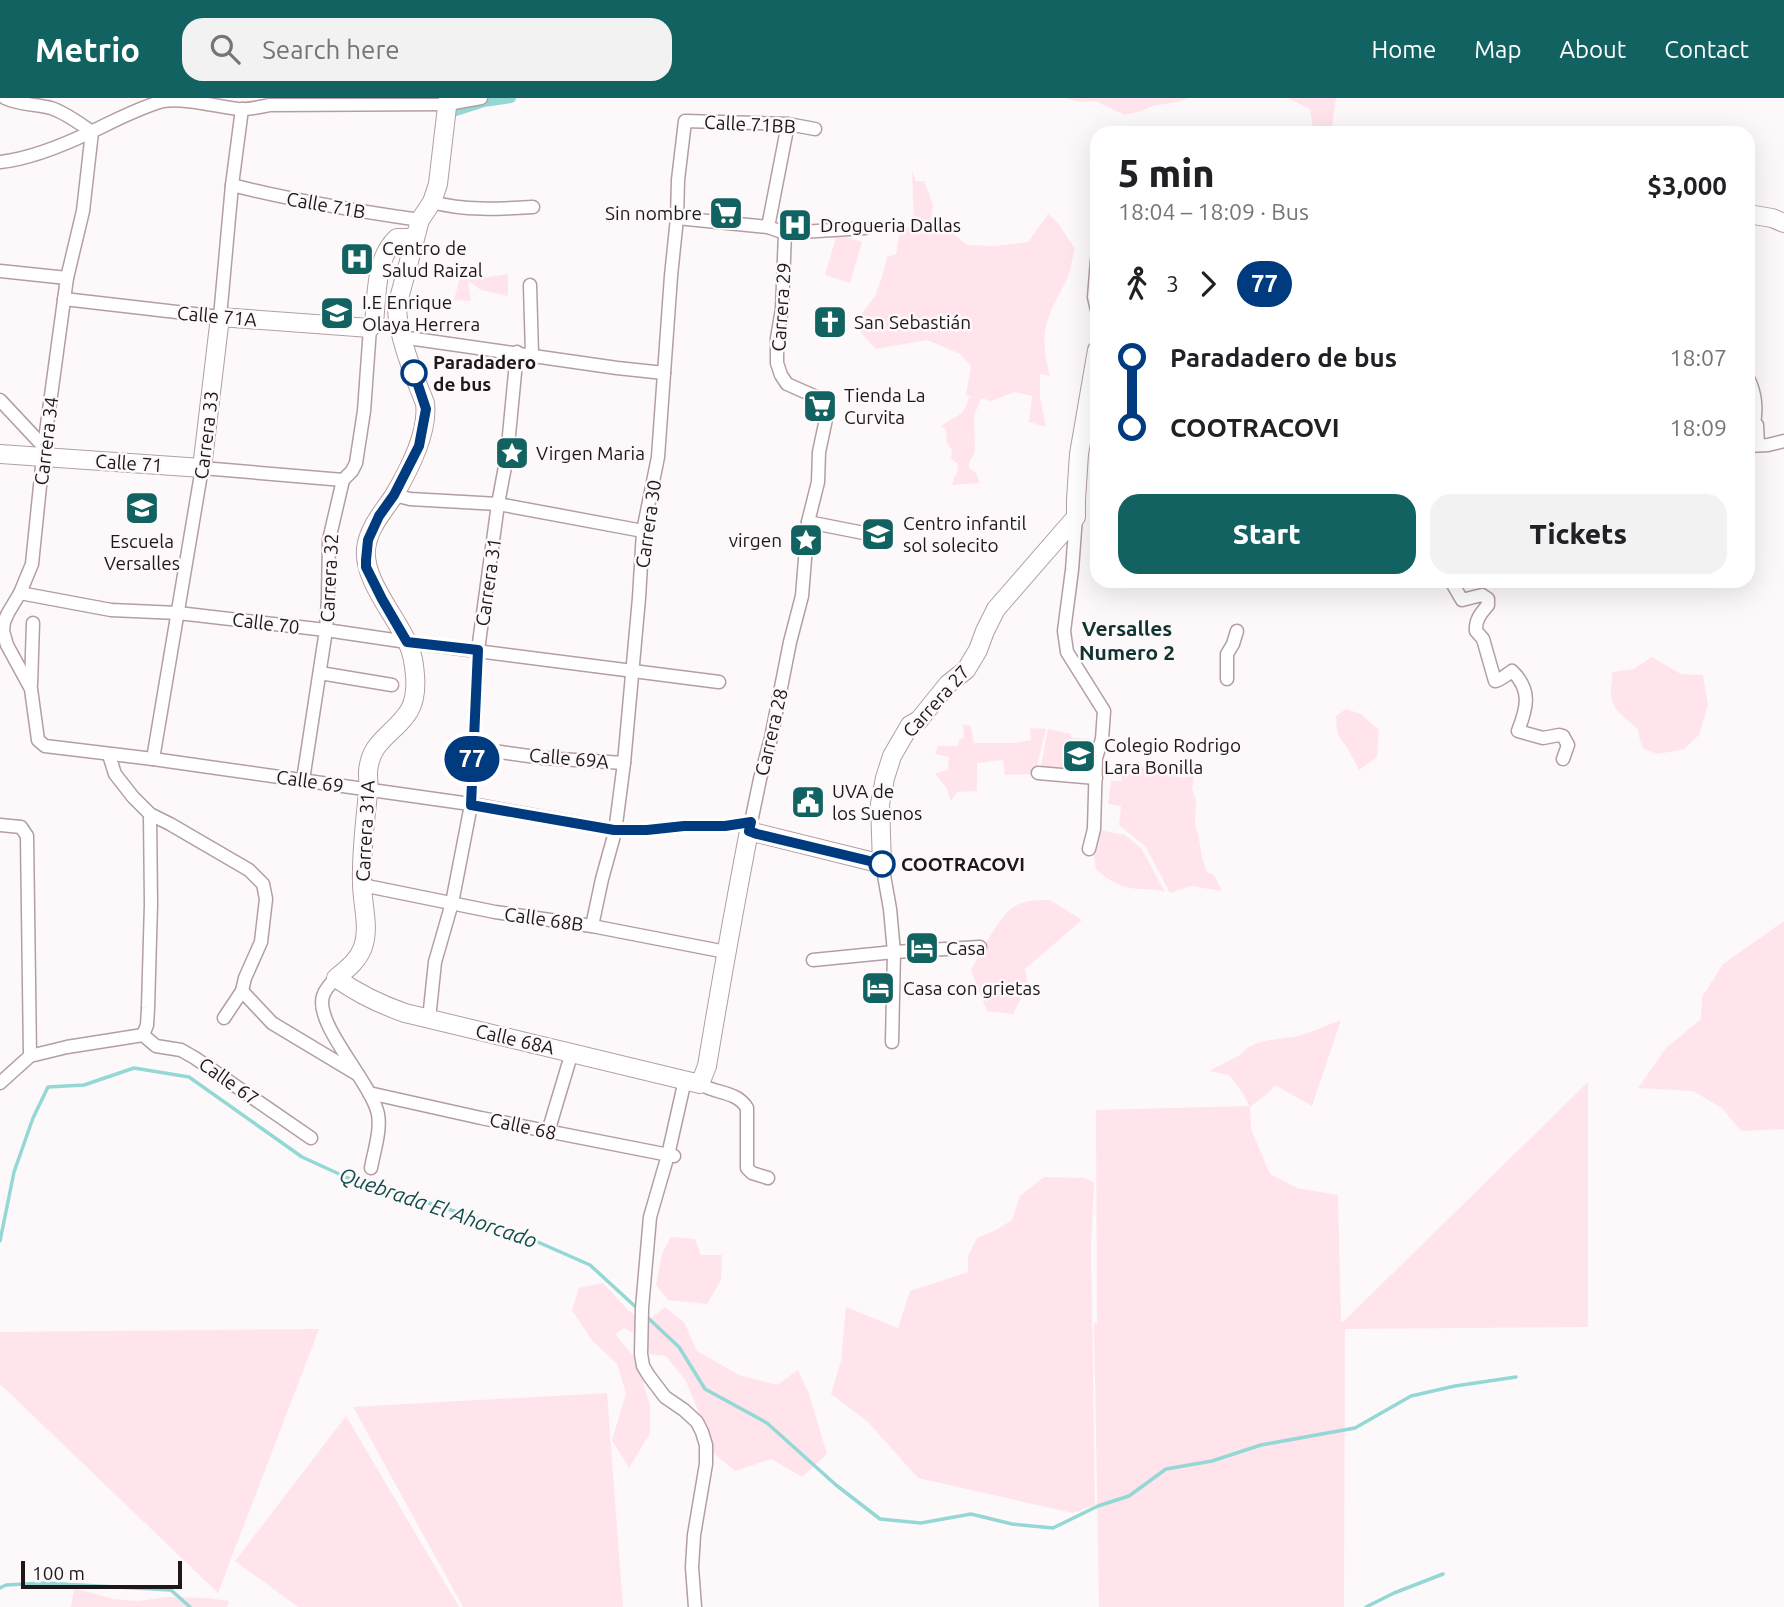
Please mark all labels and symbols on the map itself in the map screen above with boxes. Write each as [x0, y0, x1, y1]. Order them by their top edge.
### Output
street label: Calle 71BB [704, 111, 796, 137]
street label: Calle 71B [285, 187, 367, 223]
supermarket icon: Sin nombre [707, 194, 745, 232]
place label: Sin nombre [605, 202, 702, 224]
hospital icon: Drogueria Dallas [776, 206, 814, 244]
place label: Drogueria Dallas [820, 214, 961, 236]
place label: Centro de Salud Raizal [382, 237, 483, 281]
hospital icon: Centro de Salud Raizal [338, 240, 376, 278]
street label: Carrera 29 [767, 262, 795, 352]
place label: I.E Enrique Olaya Herrera [362, 291, 480, 335]
school or university icon: I.E Enrique Olaya Herrera [318, 294, 356, 332]
street label: Calle 71A [176, 302, 258, 331]
church icon: San Sebastián [811, 303, 849, 341]
place label: San Sebastián [854, 311, 971, 333]
place label: Paradadero de bus [433, 351, 536, 395]
marker: Paradadero de bus [401, 360, 427, 386]
place label: Tienda La Curvita [844, 384, 926, 428]
supermarket icon: Tienda La Curvita [801, 387, 839, 425]
street label: Carrera 33 [190, 389, 222, 481]
street label: Carrera 34 [30, 395, 62, 487]
place icon: Virgen Maria [493, 434, 531, 472]
place label: Virgen Maria [536, 442, 645, 464]
street label: Calle 71 [94, 450, 164, 476]
street label: Carrera 30 [631, 478, 665, 570]
school or university icon: Escuela Versalles [123, 489, 161, 527]
place label: Centro infantil sol solecito [903, 512, 1026, 556]
school or university icon: Centro infantil sol solecito [859, 515, 897, 553]
place icon: virgen [787, 521, 825, 559]
place label: virgen [729, 529, 782, 551]
place label: Escuela Versalles [104, 530, 180, 574]
street label: Carrera 32 [316, 533, 342, 623]
street label: Carrera 31 [471, 536, 505, 628]
street label: Calle 70 [231, 608, 301, 638]
district label: Versalles Numero 2 [1079, 616, 1175, 664]
street label: Carrera 27 [898, 661, 974, 741]
street label: Carrera 28 [750, 686, 792, 778]
place label: Colegio Rodrigo Lara Bonilla [1104, 734, 1241, 778]
line badge: 77 [440, 736, 504, 782]
school or university icon: Colegio Rodrigo Lara Bonilla [1060, 737, 1098, 775]
street label: Calle 69A [528, 744, 610, 773]
street label: Calle 69 [275, 765, 345, 797]
street label: Carrera 31A [351, 779, 379, 882]
place label: UVA de los Suenos [832, 780, 922, 824]
public building icon: UVA de los Suenos [789, 783, 827, 821]
marker: COOTRACOVI [869, 851, 895, 877]
place label: COOTRACOVI [901, 853, 1025, 875]
street label: Calle 68B [503, 903, 585, 935]
hotel icon: Casa [903, 929, 941, 967]
place label: Casa [946, 937, 985, 959]
hotel icon: Casa con grietas [859, 969, 897, 1007]
place label: Casa con grietas [903, 977, 1041, 999]
street label: Calle 68A [474, 1019, 557, 1059]
street label: Calle 67 [195, 1053, 263, 1109]
street label: Calle 68 [488, 1108, 558, 1144]
water label: Quebrada El Ahorcado [336, 1162, 540, 1253]
scale bar [21, 1558, 182, 1590]

